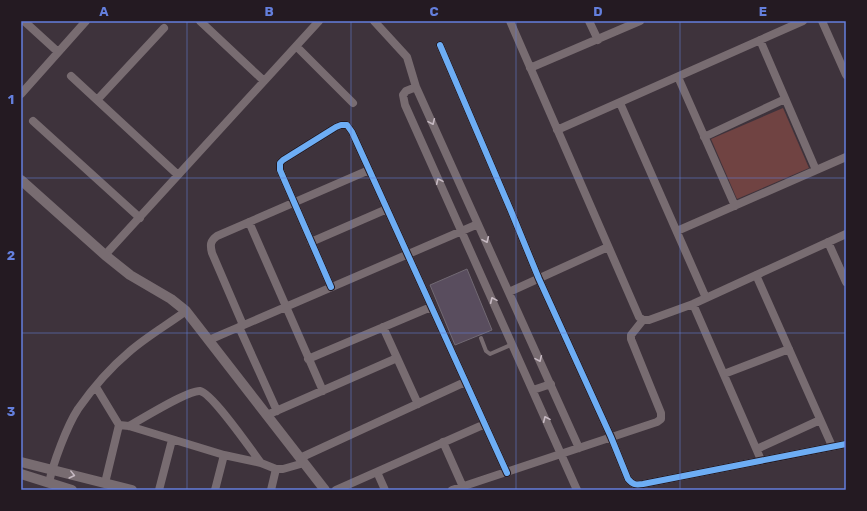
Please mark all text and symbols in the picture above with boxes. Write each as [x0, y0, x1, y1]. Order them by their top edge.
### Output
text: A [99, 4, 109, 19]
text: B [264, 4, 274, 19]
text: C [429, 4, 439, 19]
text: D [593, 4, 603, 19]
text: E [759, 4, 767, 19]
text: 1 [8, 92, 14, 107]
one-way arrow [427, 118, 435, 126]
one-way arrow [436, 178, 444, 186]
one-way arrow [481, 236, 489, 244]
text: 2 [7, 248, 15, 263]
one-way arrow [490, 297, 498, 304]
one-way arrow [534, 355, 542, 362]
text: 3 [7, 404, 16, 419]
one-way arrow [543, 415, 551, 423]
one-way arrow [69, 470, 76, 479]

